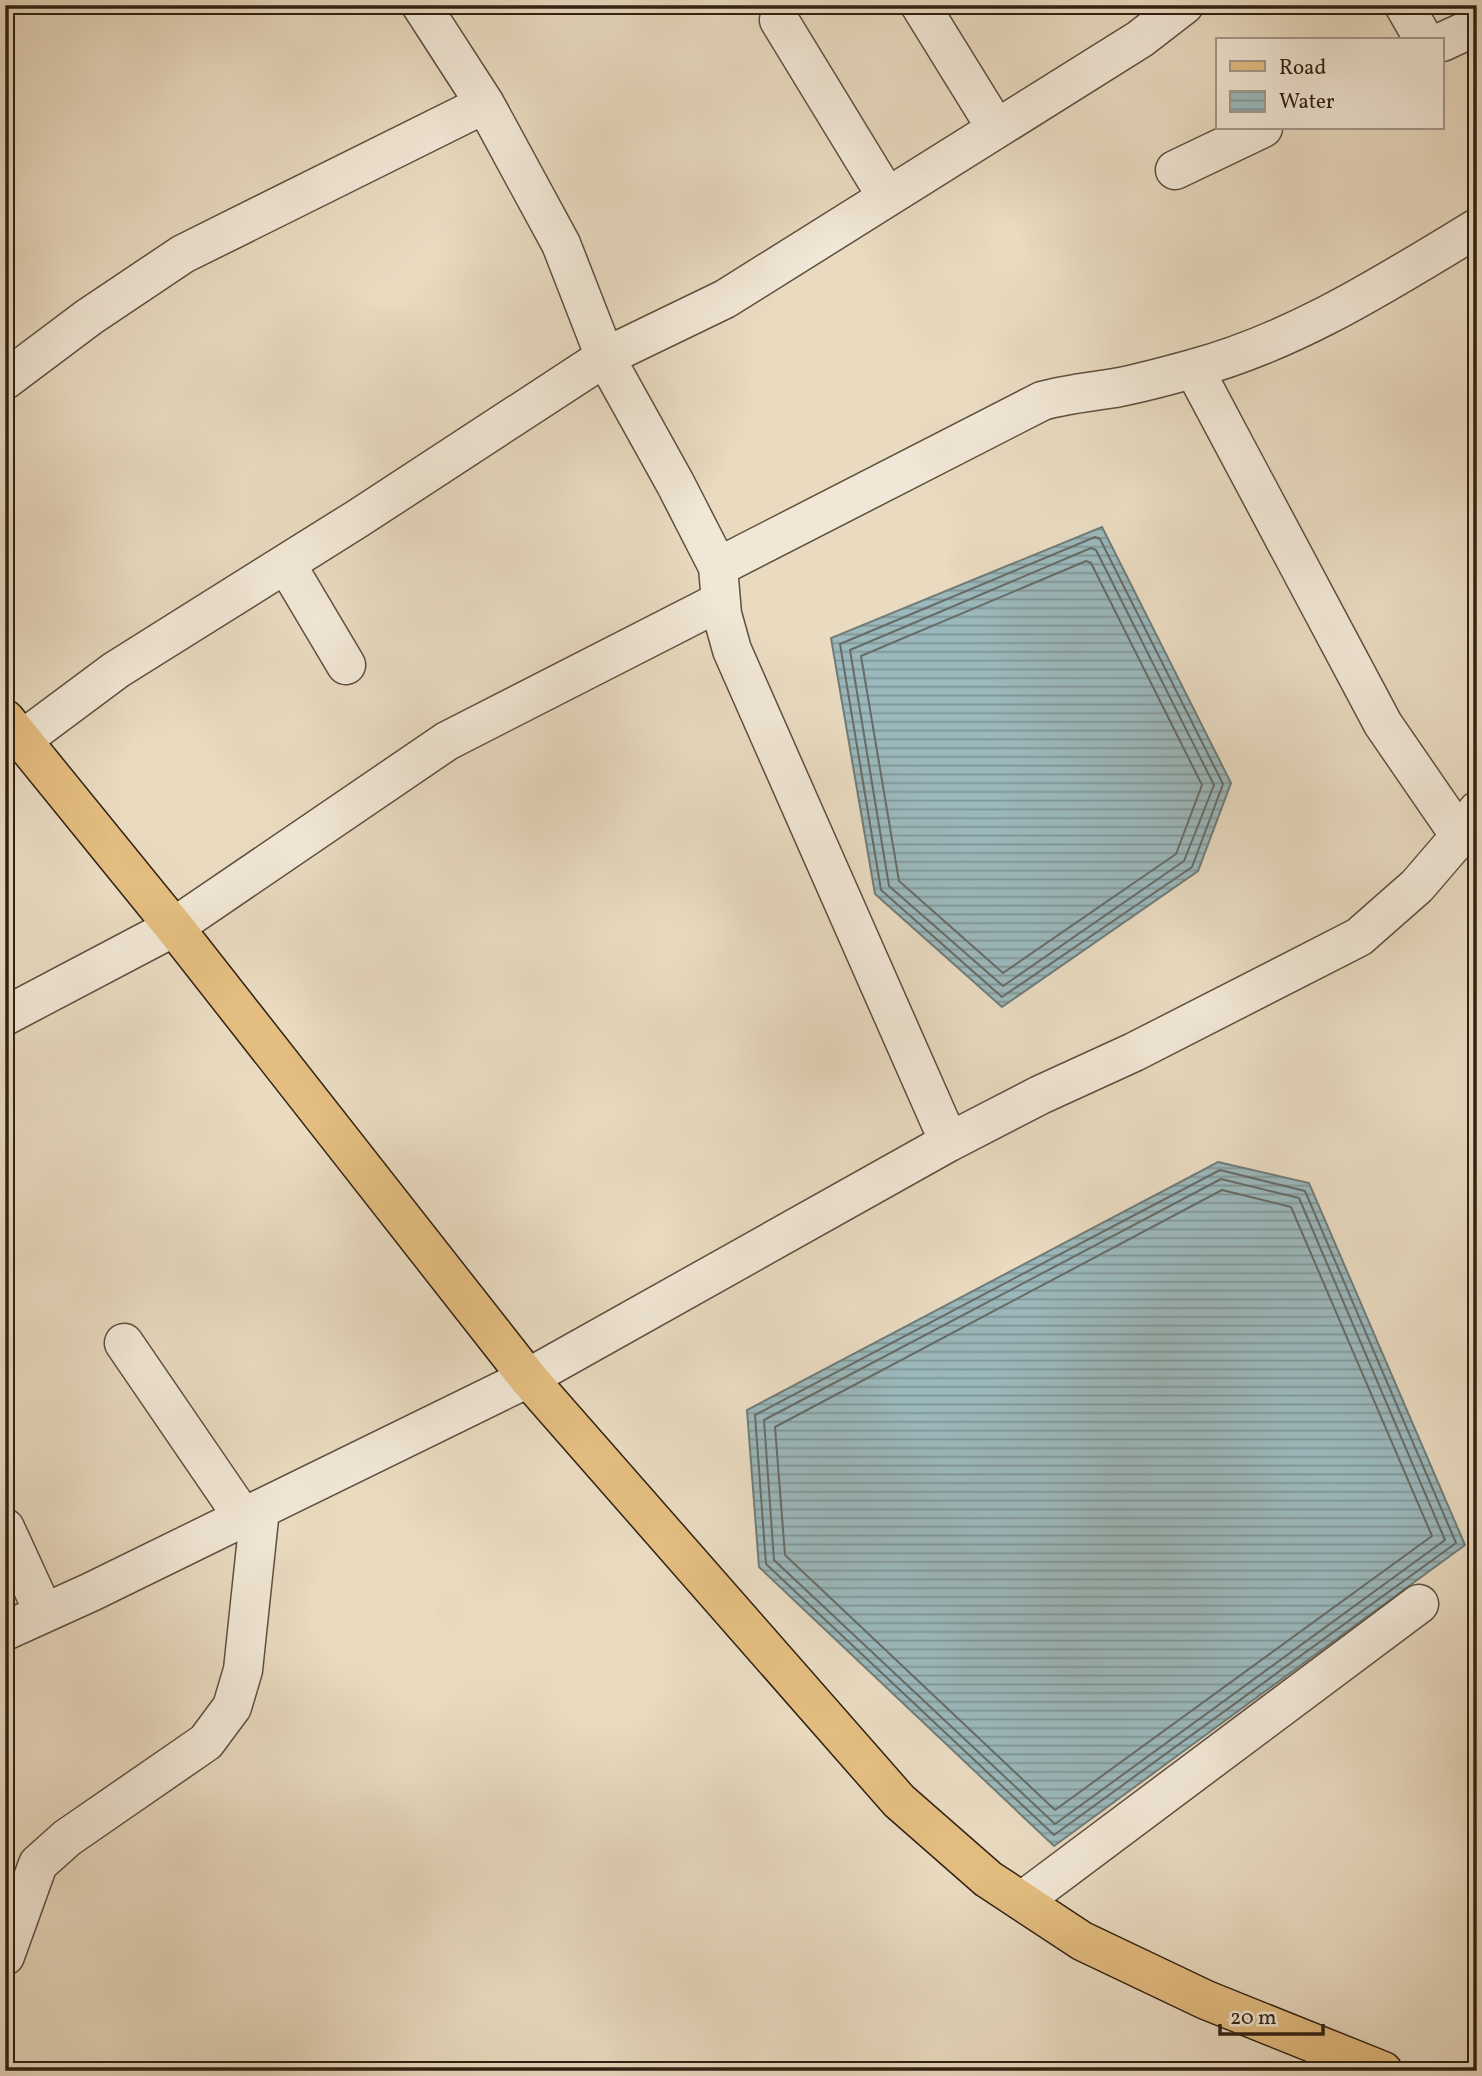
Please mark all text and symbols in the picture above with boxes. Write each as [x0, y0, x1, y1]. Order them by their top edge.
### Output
legend [1216, 38, 1444, 130]
text: Road [1279, 54, 1326, 83]
text: Water [1279, 88, 1335, 117]
scale bar [1220, 1992, 1323, 2036]
text: 20 m [1230, 2004, 1276, 2033]

